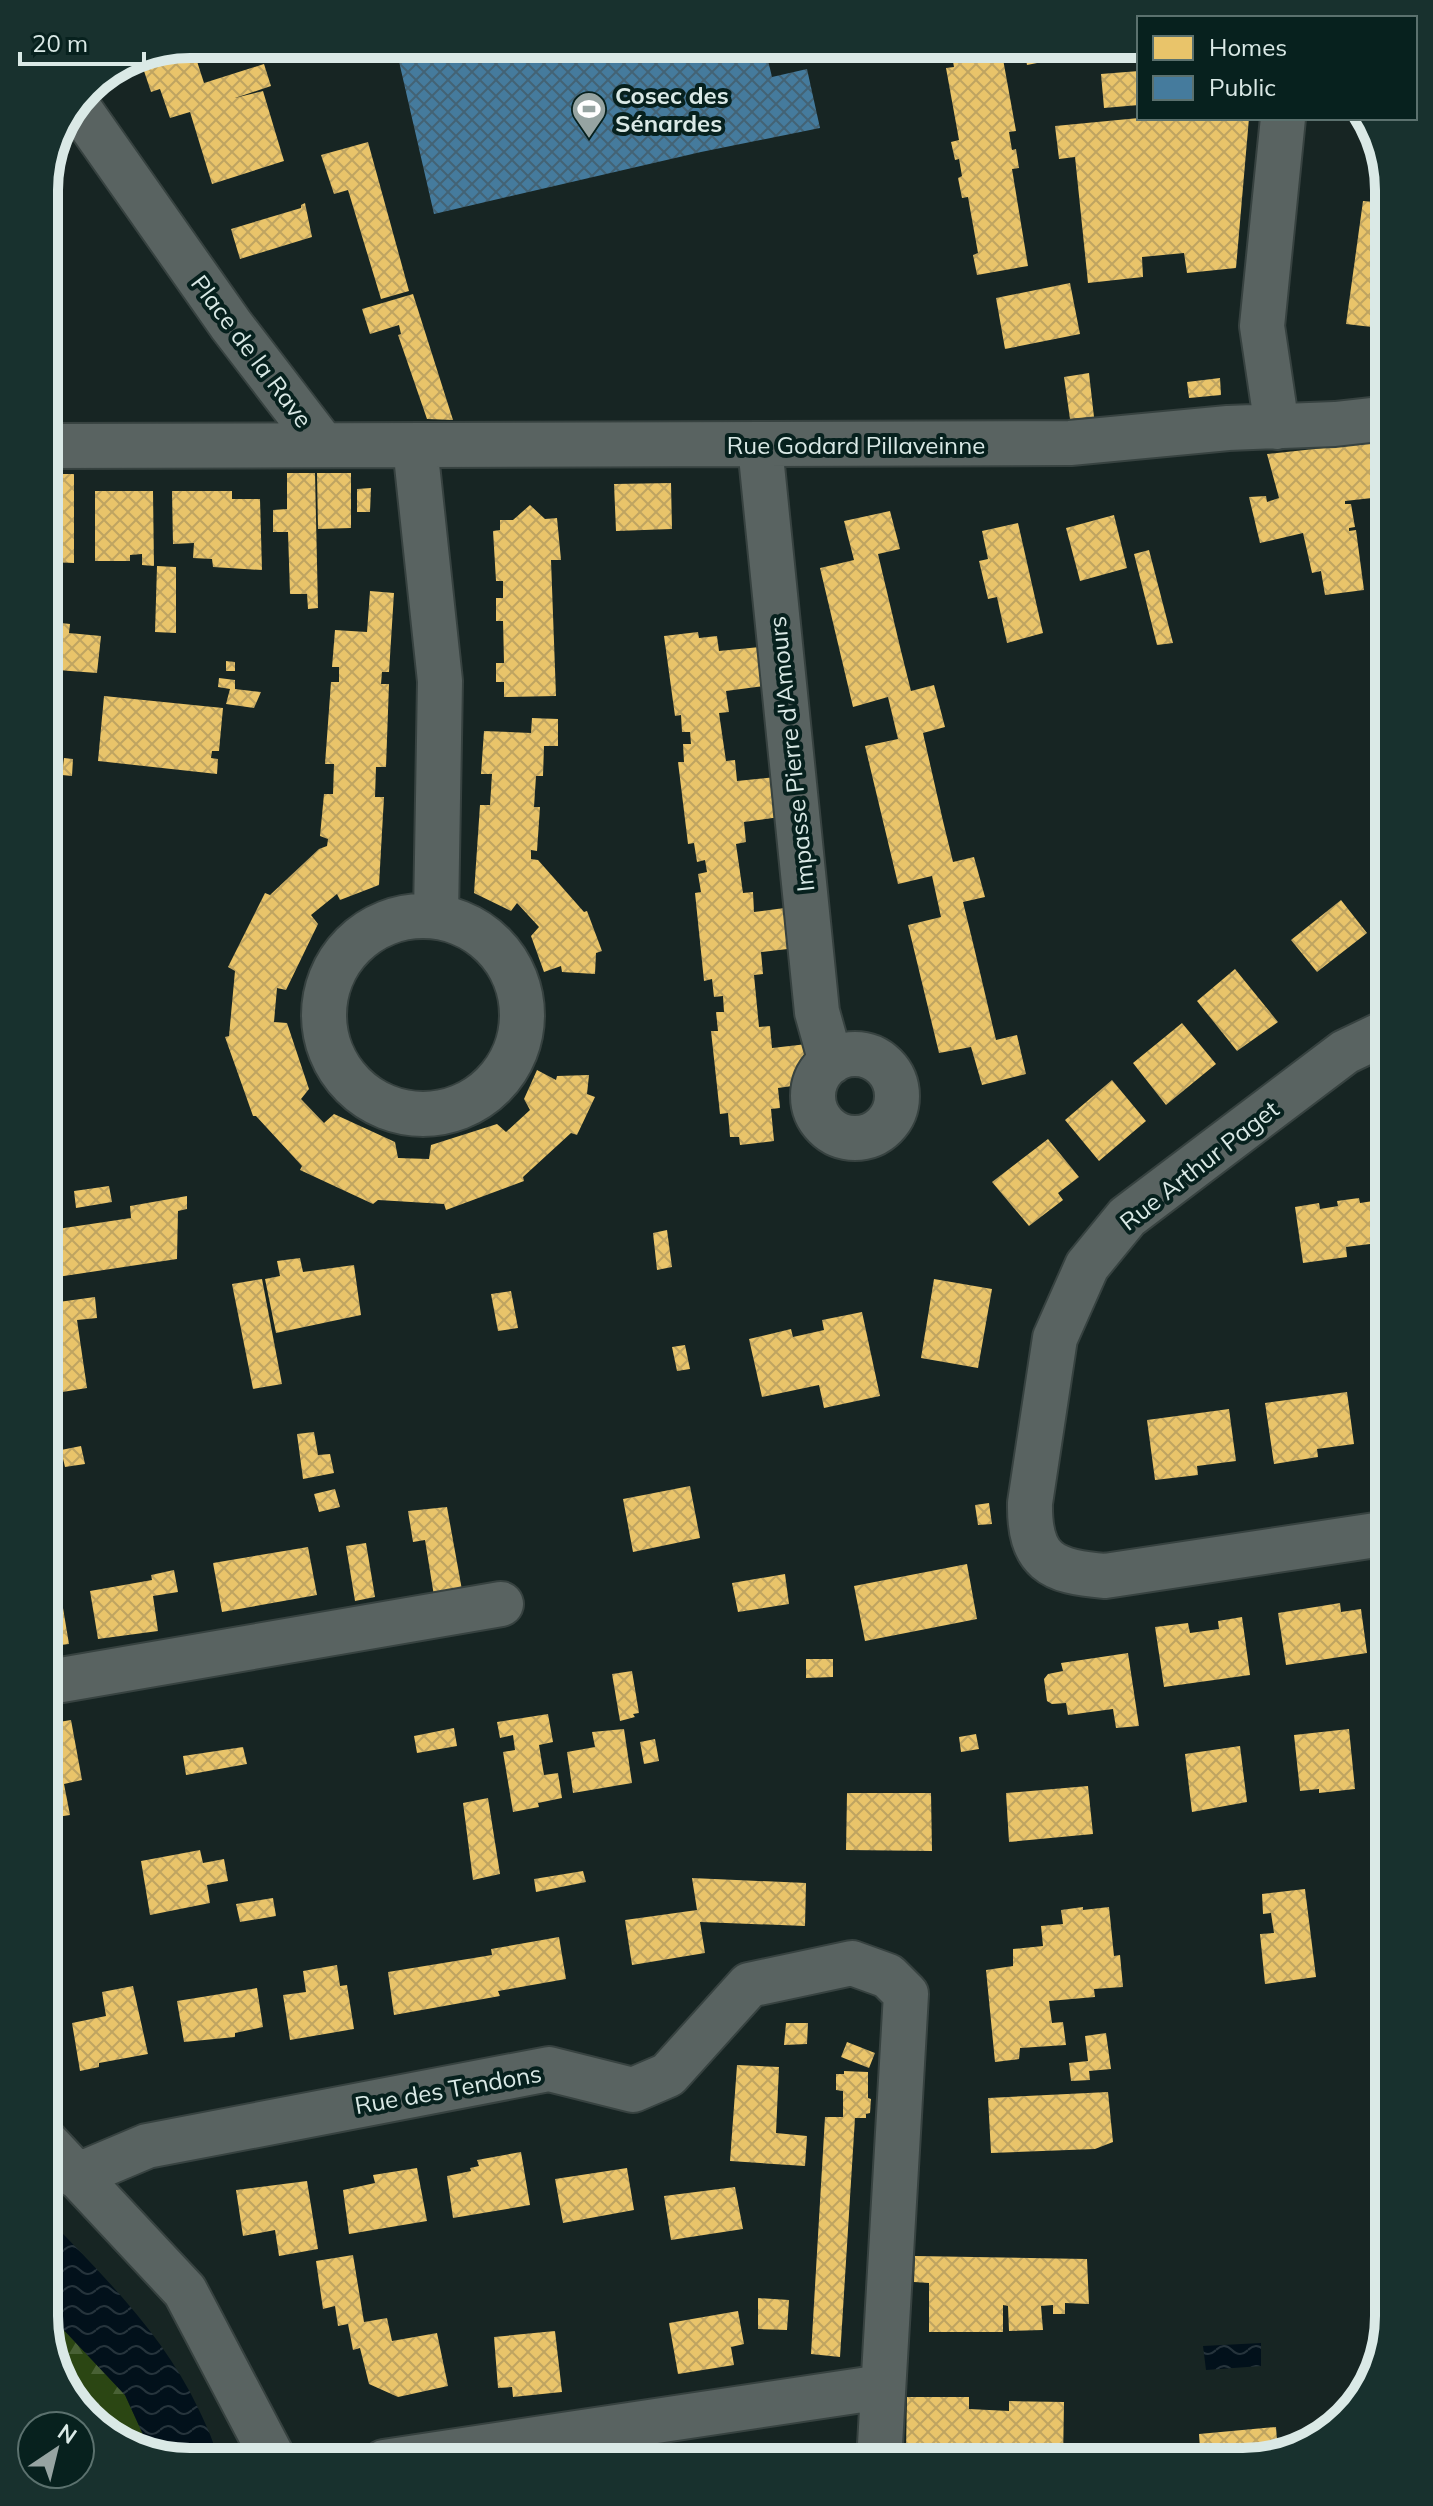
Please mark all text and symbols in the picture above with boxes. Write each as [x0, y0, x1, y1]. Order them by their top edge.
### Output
scale bar [20, 16, 144, 66]
legend [1137, 16, 1417, 120]
text: 20 m [32, 28, 88, 58]
text: Homes [1209, 32, 1287, 62]
text: Public [1209, 72, 1276, 102]
place label: Cosec des Sénardes [615, 80, 729, 138]
sports icon: Cosec des Sénardes [570, 90, 608, 140]
street label: Place de la Rave [185, 269, 319, 433]
street label: Rue Godard Pillaveinne [727, 430, 985, 460]
street label: Impasse Pierre d'Amours [762, 615, 820, 893]
street label: Rue Arthur Paget [1114, 1094, 1284, 1236]
street label: Rue des Tendons [352, 2058, 544, 2120]
north arrow [16, 2410, 96, 2490]
text: N [53, 2417, 82, 2450]

